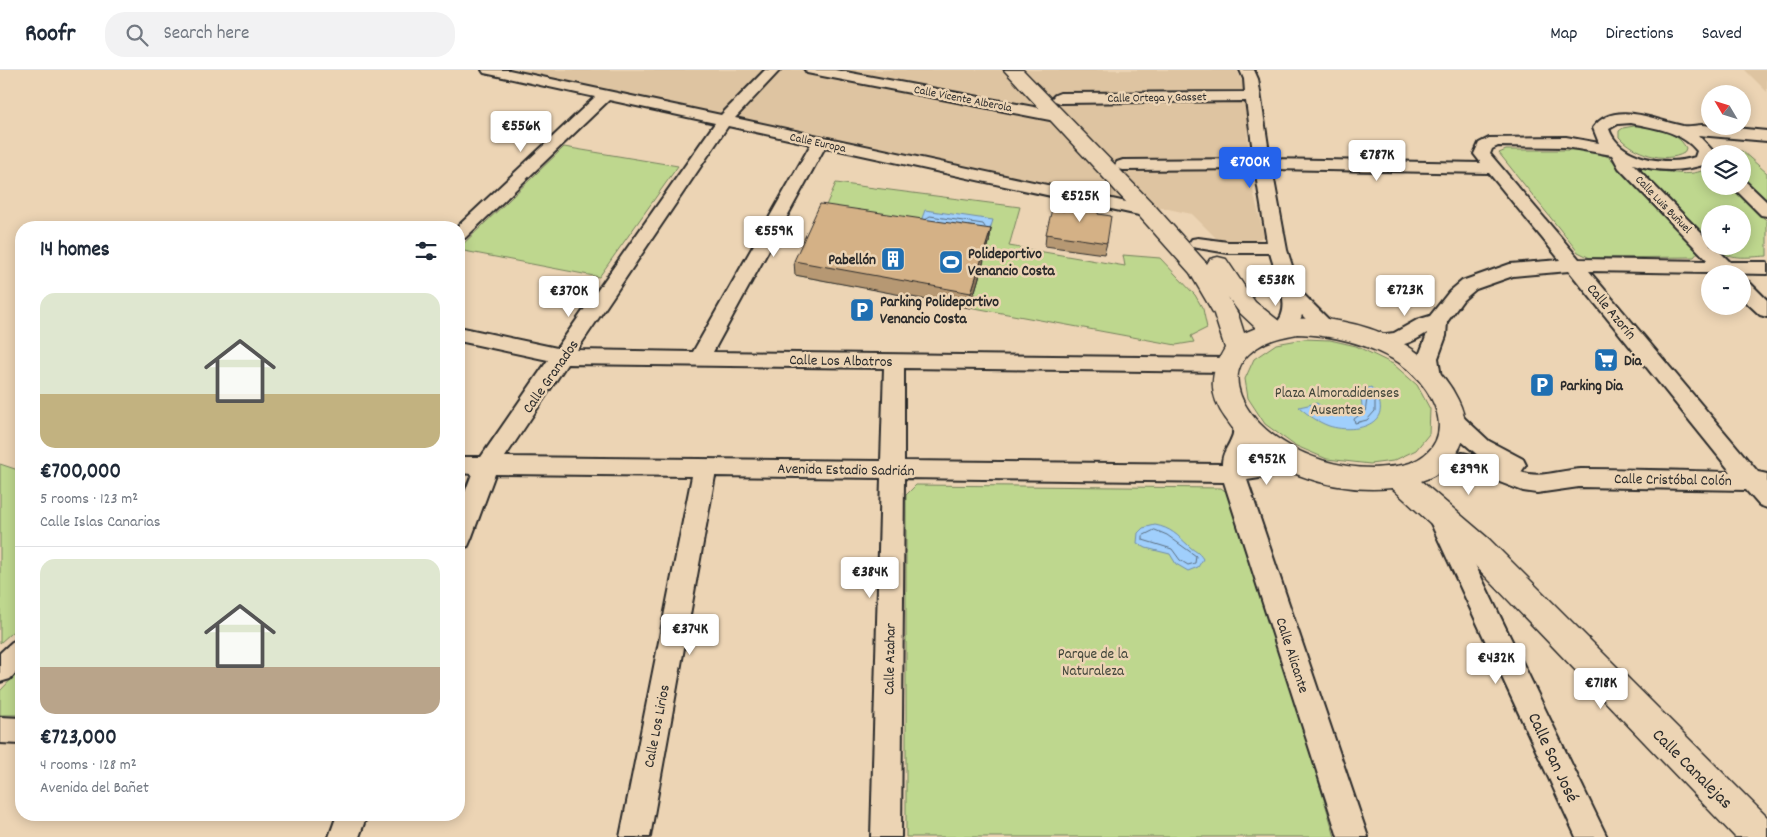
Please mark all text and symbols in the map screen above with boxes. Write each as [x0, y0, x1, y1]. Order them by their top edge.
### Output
search box [105, 12, 455, 57]
text: Roofr [25, 18, 75, 52]
icon: search [123, 21, 151, 49]
text: Search here [163, 21, 249, 48]
text: Map [1550, 22, 1577, 47]
text: Directions [1605, 22, 1674, 47]
text: Saved [1702, 22, 1742, 47]
street label: Calle Vicente Alberola [912, 82, 1014, 117]
north arrow [1701, 85, 1751, 135]
map controls [1701, 85, 1751, 315]
street label: Calle Ortega y Gasset [1107, 89, 1207, 108]
pin: €556K [486, 111, 556, 153]
text: €556K [502, 115, 540, 138]
street label: Calle Europa [788, 129, 848, 158]
pin: €787K [1342, 140, 1412, 182]
text: €787K [1360, 144, 1395, 167]
button: layers [1701, 145, 1751, 195]
pin: €700K [1215, 146, 1285, 189]
text: €700K [1230, 151, 1270, 174]
street label: Calle Luis Buñuel [1631, 172, 1695, 238]
pin: €525K [1045, 180, 1115, 223]
text: €525K [1061, 185, 1099, 208]
button: + [1701, 205, 1751, 255]
pin: €559K [739, 216, 809, 258]
text: €559K [755, 220, 793, 243]
text: 14 homes [40, 236, 110, 266]
icon: filters [412, 237, 440, 265]
place label: Polideportivo Venancio Costa [968, 244, 1056, 283]
building icon: Pabellón [880, 246, 906, 272]
sports icon: Polideportivo Venancio Costa [938, 249, 964, 275]
place label: Pabellón [828, 250, 876, 272]
pin: €538K [1241, 264, 1311, 307]
button: − [1701, 265, 1751, 315]
text: €538K [1257, 269, 1295, 292]
pin: €723K [1370, 274, 1440, 317]
pin: €370K [534, 276, 604, 318]
text: €723K [1387, 279, 1423, 302]
street label: Calle Azorín [1580, 279, 1641, 345]
text: €370K [550, 280, 588, 303]
place label: Parking Polideportivo Venancio Costa [880, 292, 999, 331]
parking icon: Parking Polideportivo Venancio Costa [849, 297, 875, 323]
icon: home [195, 326, 285, 416]
street label: Calle Granados [518, 336, 585, 419]
supermarket icon: Dia [1593, 347, 1619, 373]
street label: Calle Los Albatros [789, 350, 893, 374]
place label: Dia [1624, 351, 1642, 373]
parking icon: Parking Dia [1529, 372, 1555, 398]
place label: Parking Dia [1560, 376, 1624, 398]
park label: Plaza Almoradidenses Ausentes [1275, 383, 1399, 422]
pin: €952K [1232, 444, 1302, 486]
text: €952K [1248, 448, 1286, 471]
pin: €399K [1434, 454, 1504, 496]
text: €700,000 [40, 458, 121, 488]
text: €399K [1450, 458, 1488, 481]
street label: Avenida Estadio Sadrián [777, 459, 915, 483]
street label: Calle Cristóbal Colón [1614, 469, 1732, 493]
text: 5 rooms · 123 m² [40, 488, 138, 511]
text: Calle Islas Canarias [40, 511, 161, 534]
pin: €384K [835, 556, 905, 599]
text: €384K [852, 561, 888, 584]
icon: home [195, 591, 285, 681]
pin: €374K [655, 614, 725, 656]
street label: Calle Alicante [1269, 615, 1314, 697]
text: €374K [672, 618, 708, 641]
street label: Calle Azahar [879, 622, 903, 695]
pin: €432K [1461, 642, 1531, 685]
park label: Parque de la Naturaleza [1058, 644, 1129, 683]
text: €432K [1477, 647, 1515, 670]
pin: €718K [1566, 668, 1636, 710]
text: €718K [1585, 672, 1617, 695]
street label: Calle Los Lirios [639, 683, 677, 770]
street label: Calle San José [1520, 709, 1584, 807]
text: €723,000 [40, 724, 117, 754]
street label: Calle Canalejas [1645, 724, 1737, 816]
text: 4 rooms · 128 m² [40, 754, 137, 777]
text: Avenida del Bañet [40, 777, 149, 800]

